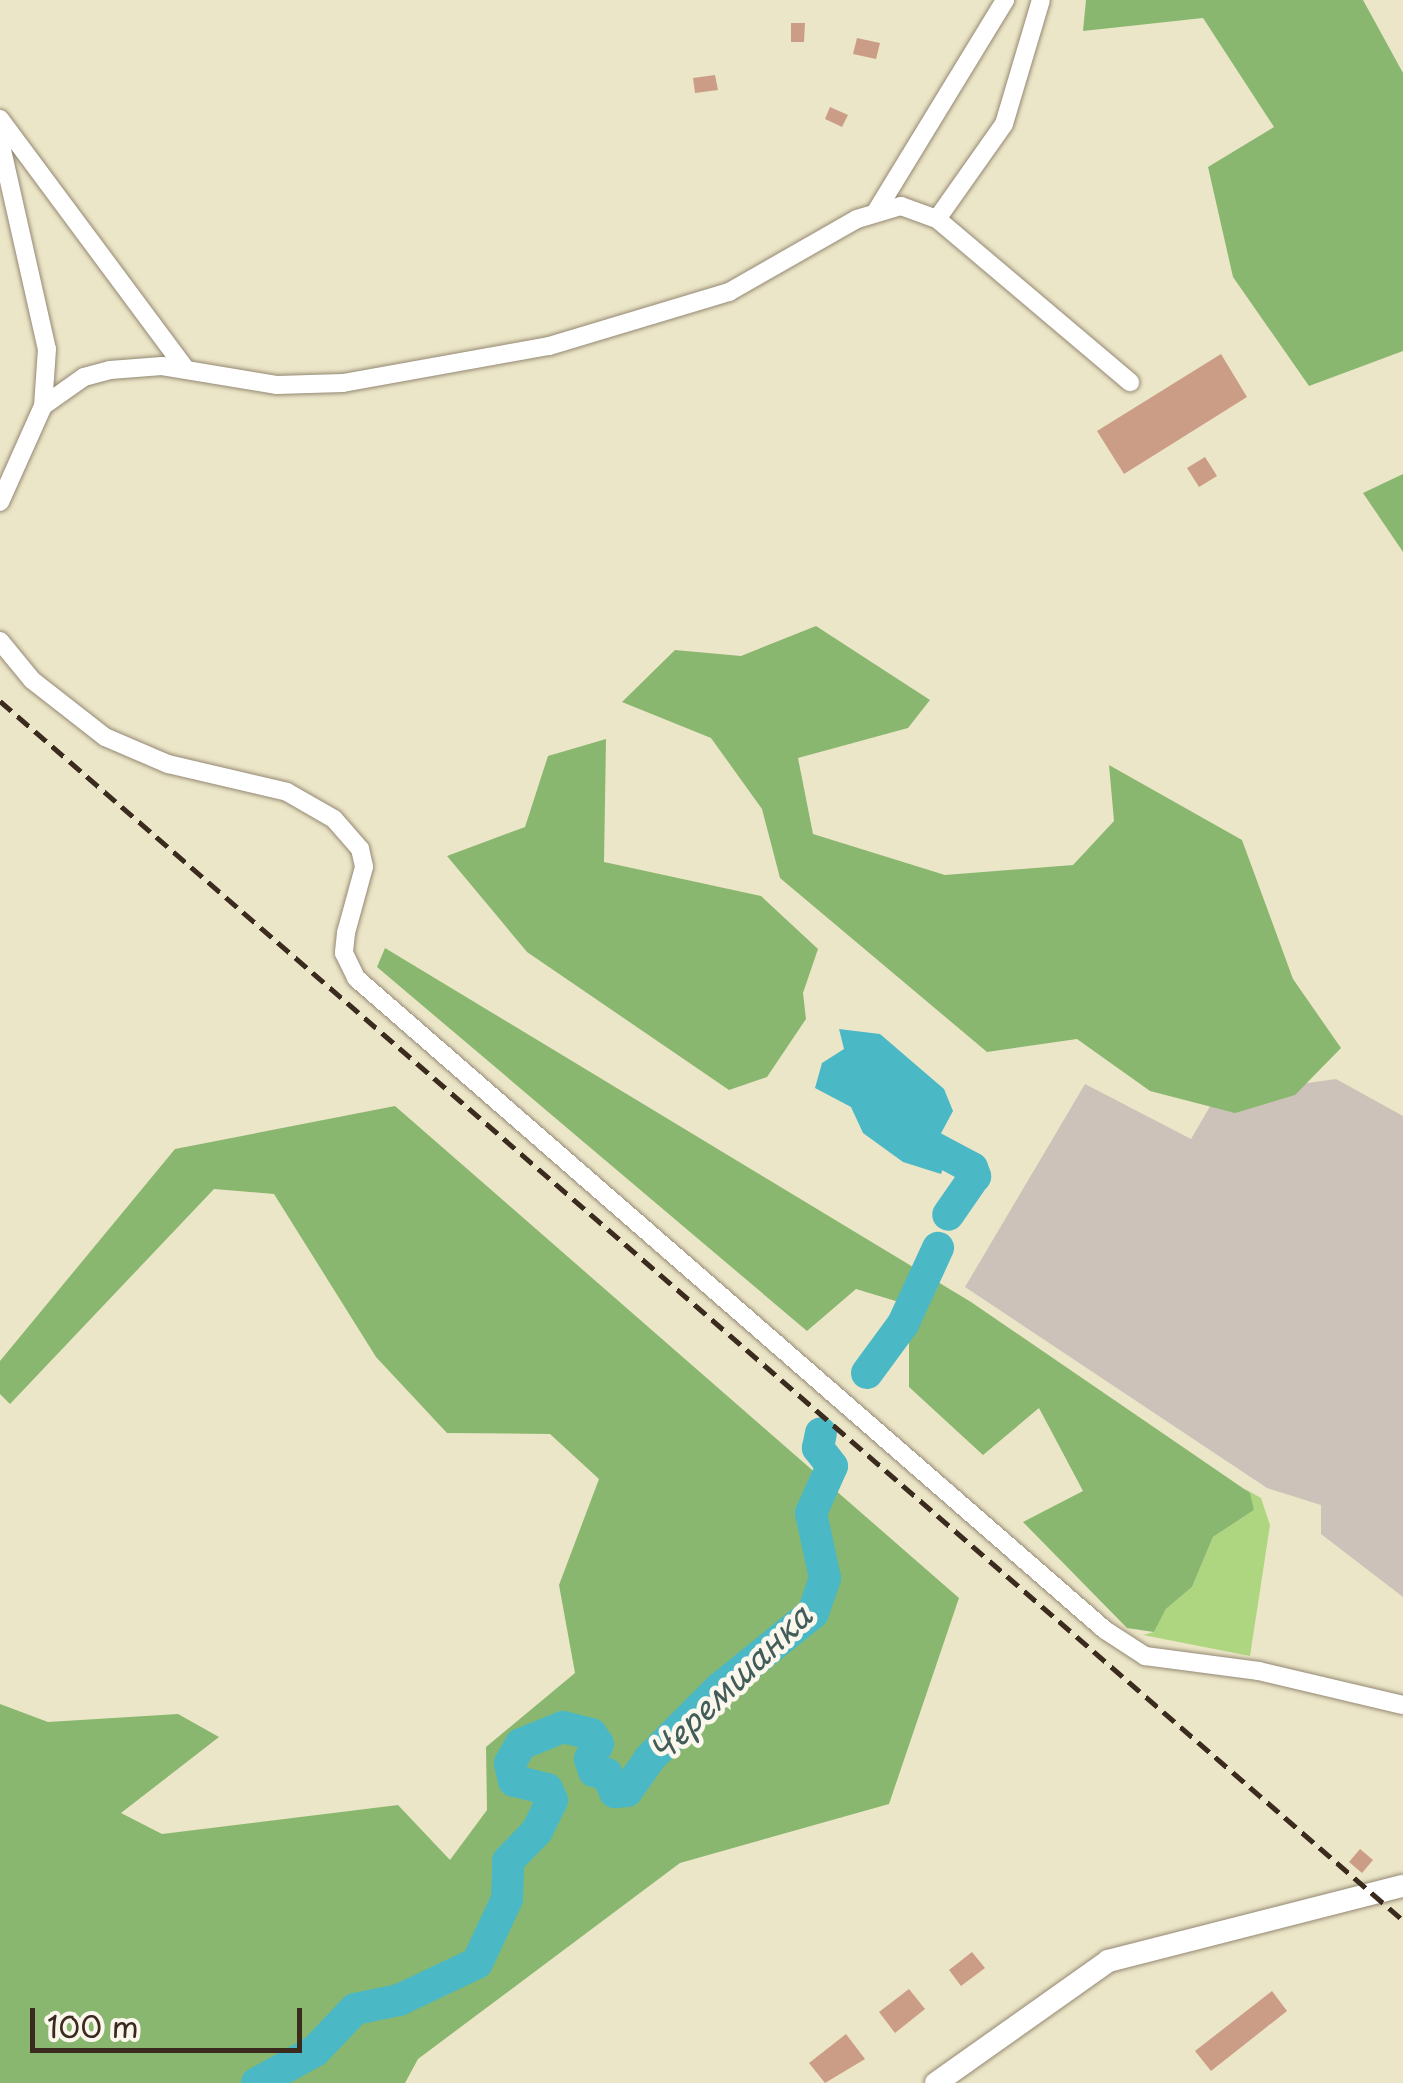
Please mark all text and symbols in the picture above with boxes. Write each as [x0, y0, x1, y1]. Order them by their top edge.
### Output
water label: Черемшанка [641, 1596, 819, 1770]
scale bar [35, 1988, 308, 2050]
text: 100 m [47, 2003, 139, 2048]

